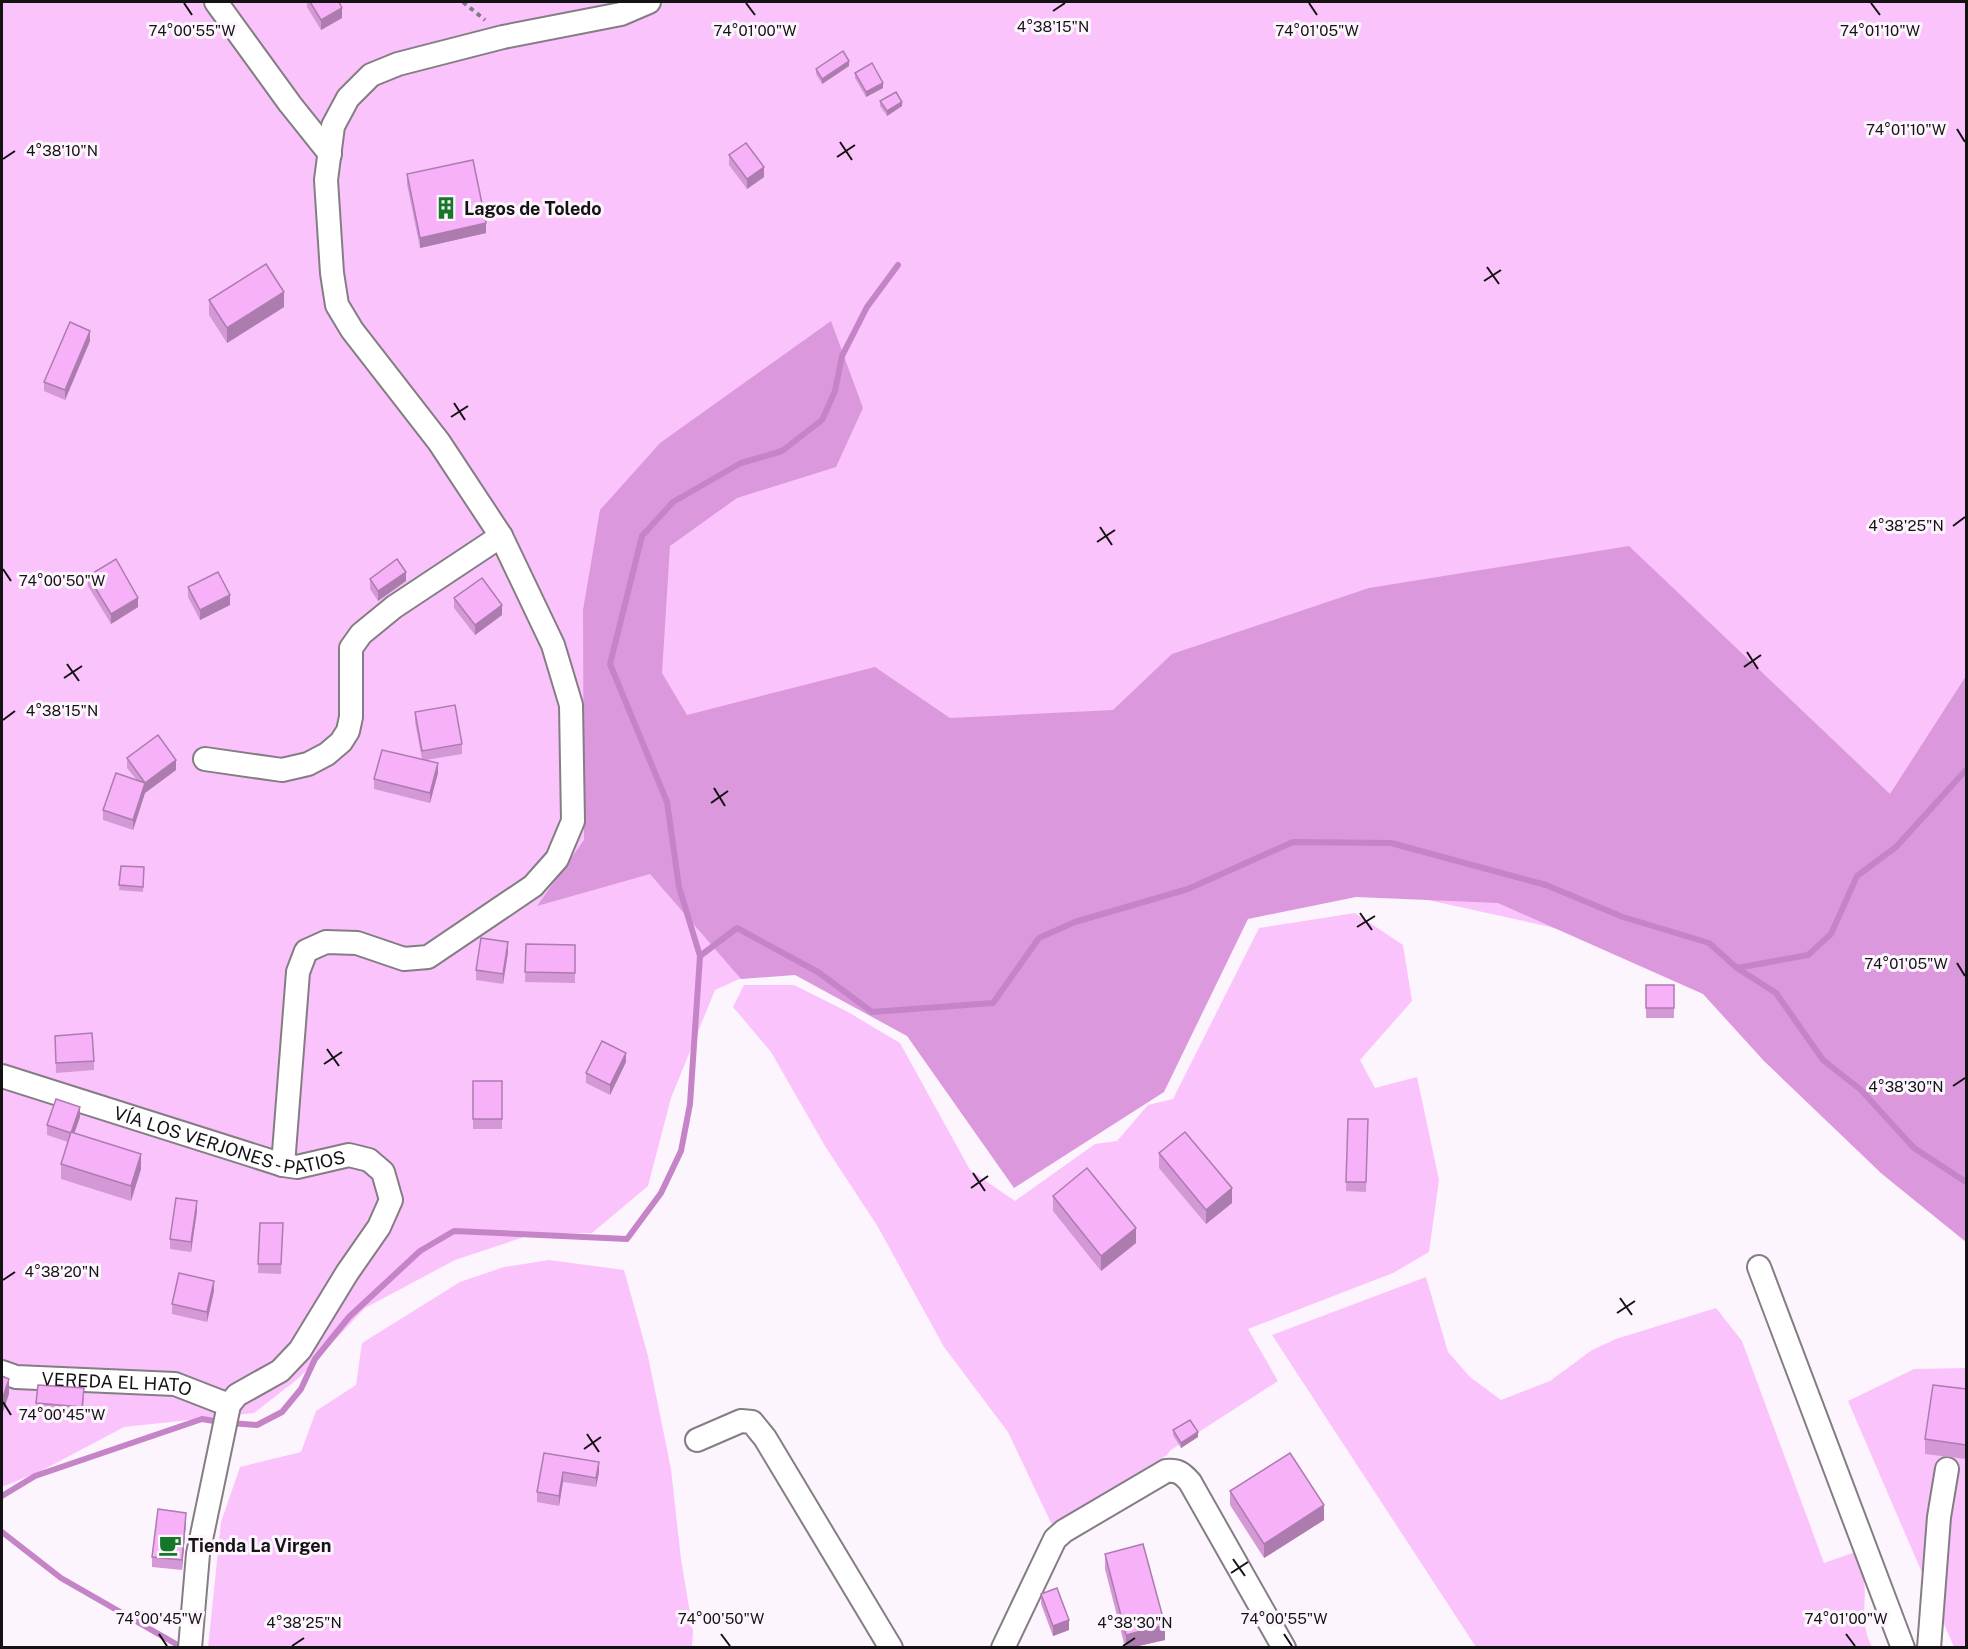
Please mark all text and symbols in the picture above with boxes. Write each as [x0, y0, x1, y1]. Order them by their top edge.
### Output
text: 4°38'15"N [1017, 18, 1089, 35]
text: 74°00'55"W [149, 22, 235, 39]
text: 74°01'00"W [714, 22, 796, 39]
text: 74°01'05"W [1275, 22, 1359, 39]
text: 74°01'10"W [1840, 22, 1920, 39]
text: 74°01'10"W [1866, 121, 1946, 138]
text: 4°38'10"N [26, 142, 98, 159]
building icon: Lagos de Toledo [433, 195, 459, 221]
place label: Lagos de Toledo [464, 198, 602, 219]
text: 4°38'25"N [1868, 517, 1944, 534]
text: 74°00'50"W [19, 572, 105, 589]
text: 4°38'15"N [26, 702, 98, 719]
text: 74°01'05"W [1864, 955, 1948, 972]
text: 4°38'30"N [1868, 1078, 1944, 1095]
street label: VÍA LOS VERJONES - PATIOS [112, 1102, 347, 1178]
text: 4°38'20"N [25, 1263, 99, 1280]
street label: VEREDA EL HATO [41, 1368, 195, 1400]
text: 74°00'45"W [19, 1406, 105, 1423]
cafe icon: Tienda La Virgen [157, 1532, 183, 1558]
place label: Tienda La Virgen [188, 1535, 331, 1556]
text: 74°00'45"W [116, 1610, 202, 1627]
text: 74°00'50"W [678, 1610, 764, 1627]
text: 74°00'55"W [1241, 1610, 1327, 1627]
text: 74°01'00"W [1805, 1610, 1887, 1627]
text: 4°38'25"N [266, 1614, 342, 1631]
text: 4°38'30"N [1097, 1614, 1173, 1631]

